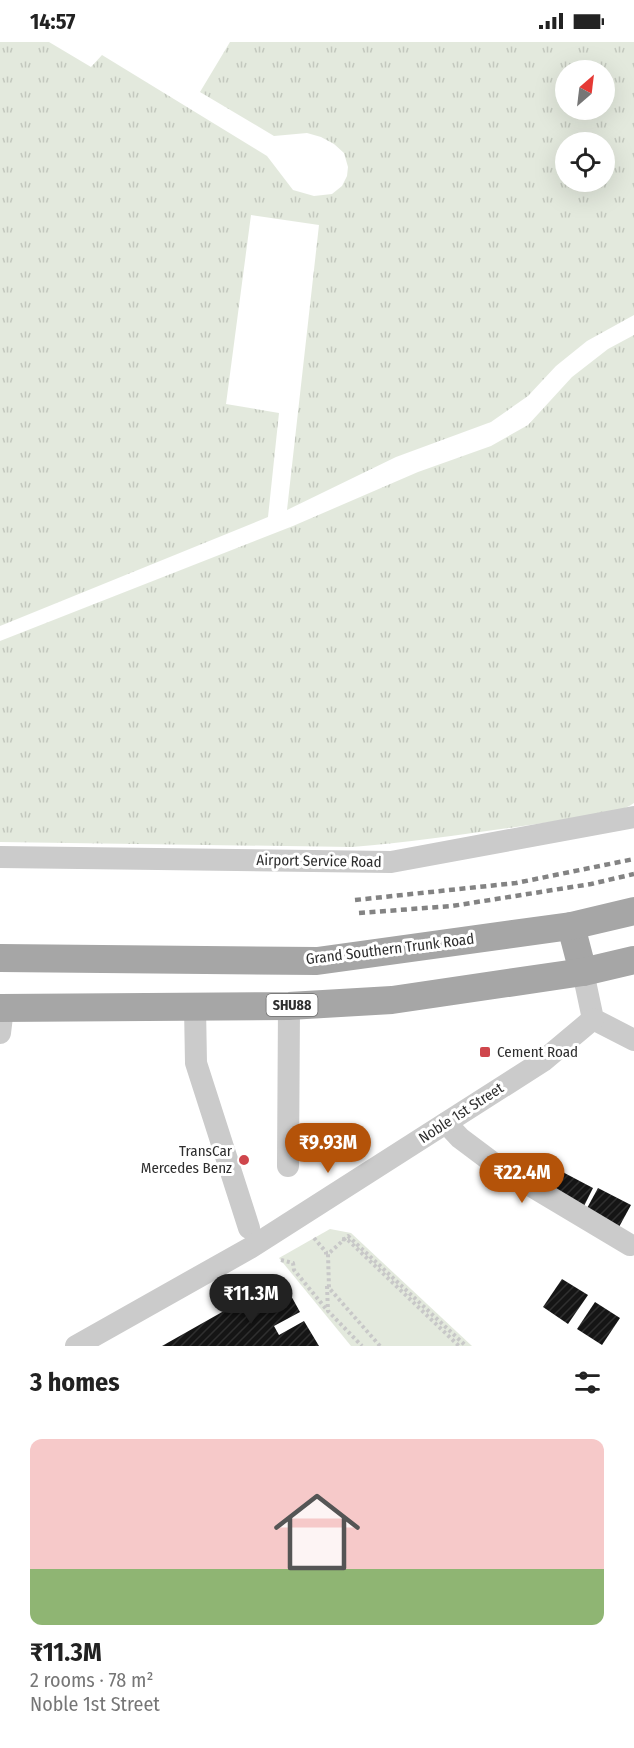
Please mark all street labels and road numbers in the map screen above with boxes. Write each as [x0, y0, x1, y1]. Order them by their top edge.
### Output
street label: Airport Service Road [256, 851, 382, 871]
street label: Grand Southern Trunk Road [305, 930, 475, 968]
road number: SHU88 [266, 994, 318, 1016]
street label: Noble 1st Street [415, 1079, 507, 1147]

